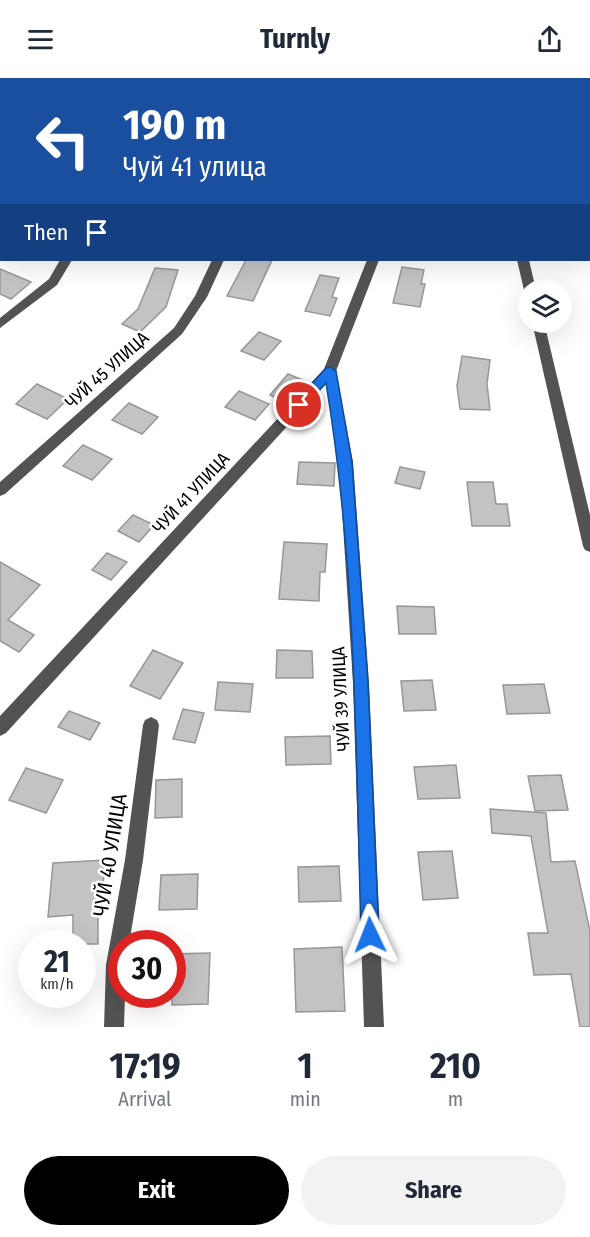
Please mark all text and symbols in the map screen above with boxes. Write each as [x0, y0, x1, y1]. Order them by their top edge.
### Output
icon: menu [24, 23, 57, 56]
text: Turnly [260, 23, 330, 55]
icon: share [533, 23, 566, 56]
text: 190 m [123, 100, 226, 150]
icon: left [24, 102, 102, 180]
text: Чуй 41 улица [123, 151, 267, 183]
icon: arrive [80, 216, 113, 249]
text: Then [24, 219, 68, 246]
map controls [518, 279, 572, 333]
button: layers [518, 279, 572, 333]
street label: ЧУЙ 45 УЛИЦА [61, 326, 154, 413]
pin [273, 379, 324, 430]
icon: arrive [282, 388, 315, 421]
street label: ЧУЙ 41 УЛИЦА [148, 447, 235, 538]
street label: ЧУЙ 39 УЛИЦА [327, 646, 355, 752]
street label: ЧУЙ 40 УЛИЦА [87, 792, 133, 918]
position arrow [338, 903, 402, 967]
speed limit sign: 30 [108, 930, 186, 1008]
text: 21 [44, 944, 70, 980]
text: km/h [40, 975, 74, 993]
text: 17:19 [109, 1044, 181, 1088]
text: 1 [298, 1044, 313, 1088]
text: 210 [430, 1044, 481, 1088]
text: Arrival [118, 1087, 171, 1111]
text: min [290, 1087, 321, 1111]
text: m [448, 1087, 463, 1111]
button: Exit [24, 1156, 289, 1225]
button: Share [301, 1156, 566, 1225]

